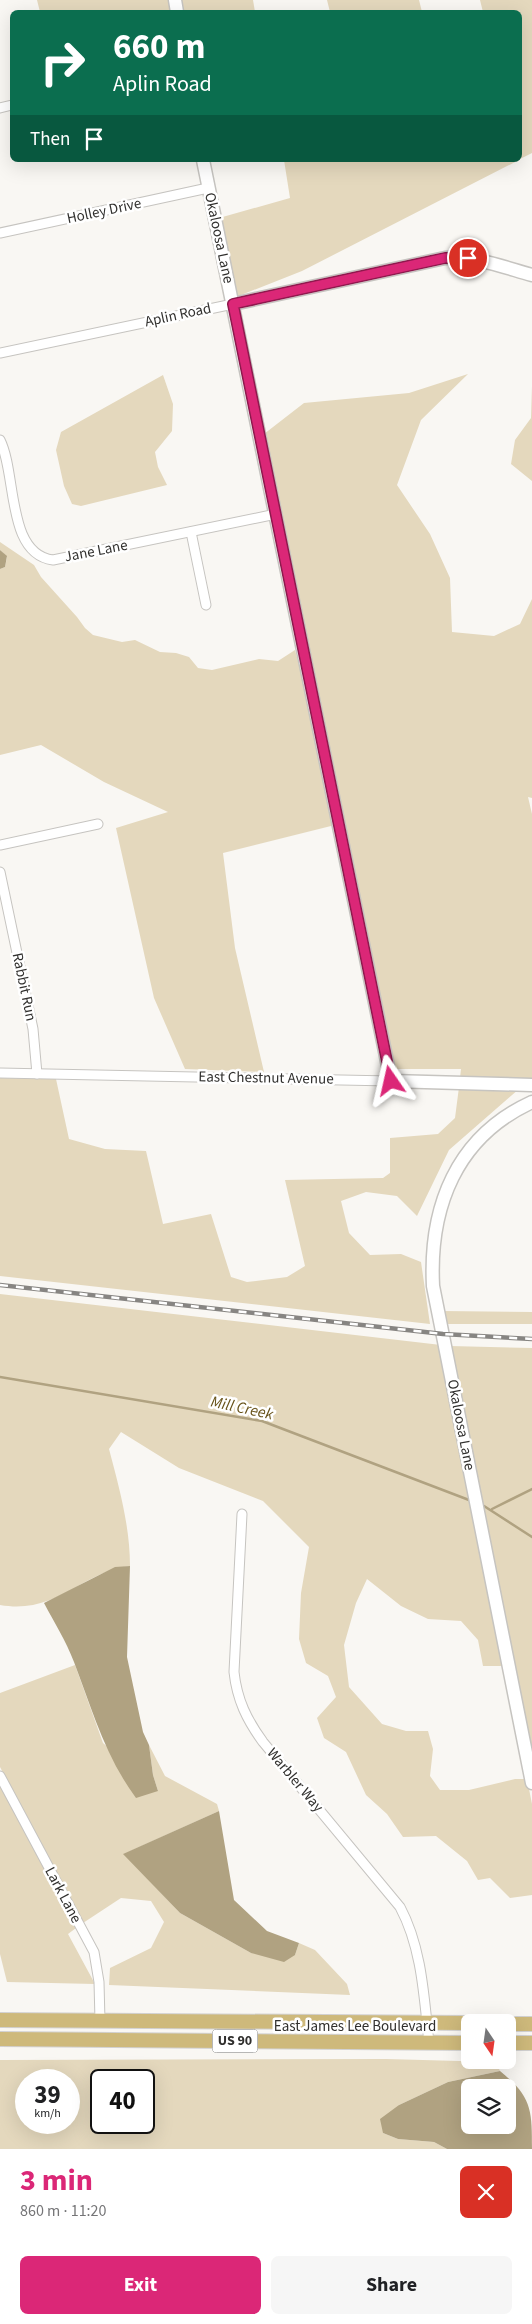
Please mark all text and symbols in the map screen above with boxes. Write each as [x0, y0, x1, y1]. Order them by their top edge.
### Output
text: 660 m [113, 22, 205, 72]
icon: right [30, 30, 95, 95]
text: Aplin Road [113, 68, 212, 100]
icon: arrive [80, 125, 108, 153]
text: Then [30, 126, 70, 153]
street label: Okaloosa Lane [199, 191, 239, 285]
street label: Holley Drive [65, 193, 143, 229]
pin [447, 237, 489, 279]
icon: arrive [454, 244, 482, 272]
street label: Aplin Road [143, 298, 213, 332]
street label: Jane Lane [63, 535, 129, 567]
street label: Rabbit Run [7, 951, 41, 1023]
position arrow [364, 1054, 416, 1106]
street label: East Chestnut Avenue [198, 1066, 334, 1090]
street label: Okaloosa Lane [442, 1378, 480, 1472]
water label: Mill Creek [209, 1391, 276, 1425]
street label: Warbler Way [262, 1743, 328, 1817]
street label: Lark Lane [39, 1863, 87, 1927]
north arrow [461, 2014, 516, 2069]
map controls [461, 2014, 516, 2134]
street label: East James Lee Boulevard [274, 2016, 436, 2037]
road number: US 90 [212, 2030, 258, 2052]
speed limit sign: 40 [90, 2069, 155, 2134]
text: 39 [34, 2077, 61, 2113]
button: layers [461, 2079, 516, 2134]
text: km/h [34, 2105, 61, 2122]
text: 3 min [20, 2159, 93, 2202]
button: close [460, 2166, 512, 2218]
text: 860 m · 11:20 [20, 2200, 107, 2222]
button: Exit [20, 2256, 261, 2314]
button: Share [271, 2256, 512, 2314]

